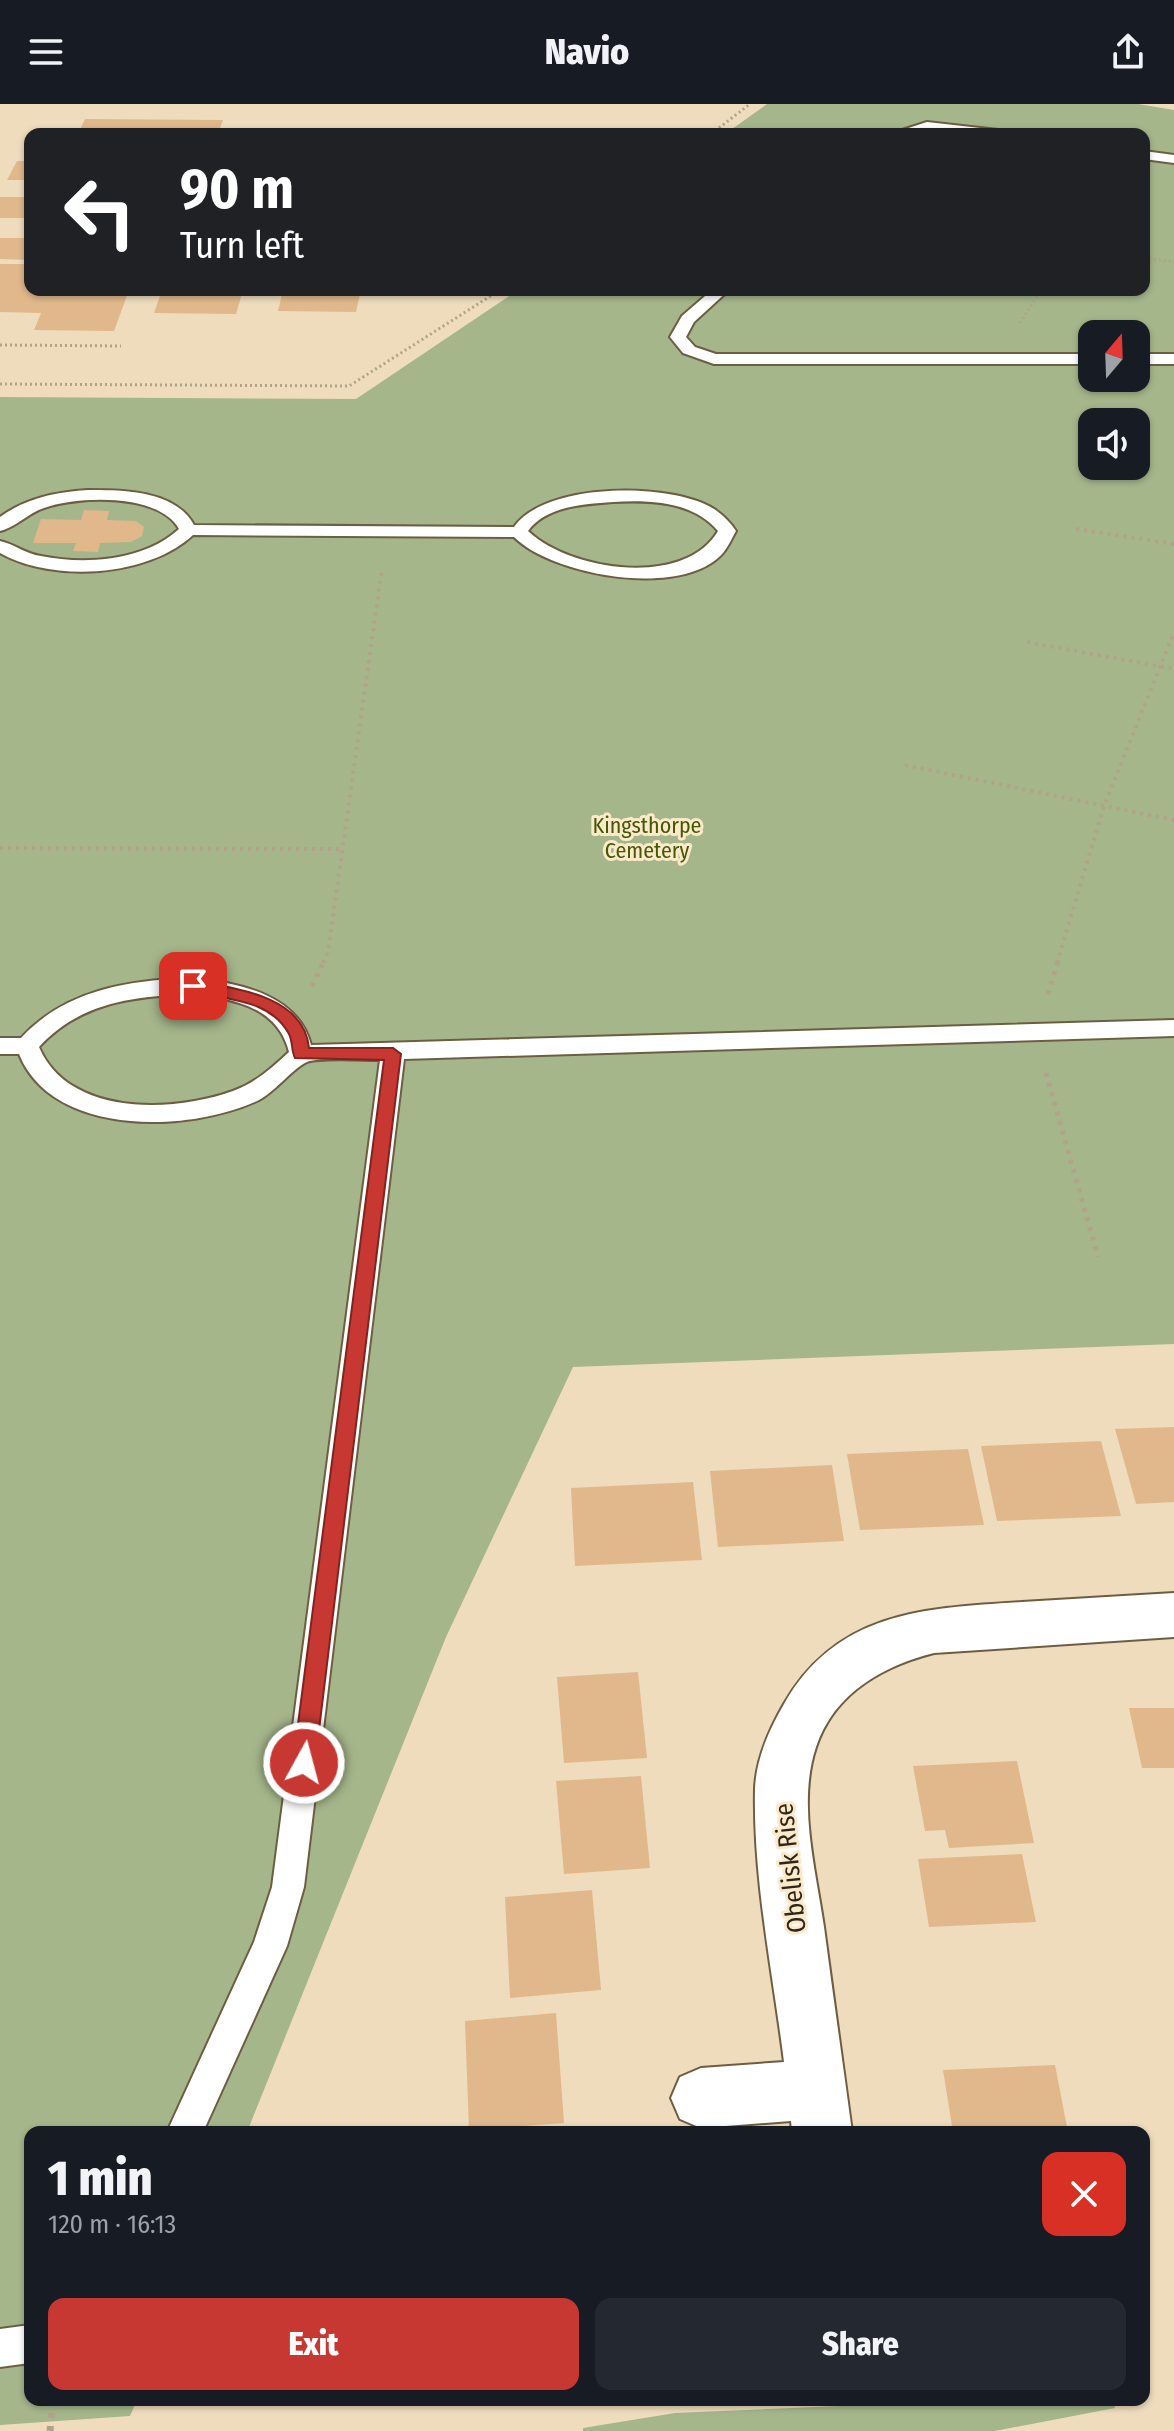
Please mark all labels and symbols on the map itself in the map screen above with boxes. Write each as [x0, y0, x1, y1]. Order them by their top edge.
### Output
north arrow [1078, 320, 1150, 392]
park label: Kingsthorpe Cemetery [593, 812, 701, 864]
pin [159, 952, 227, 1020]
position arrow [262, 1721, 346, 1805]
street label: Obelisk Rise [768, 1801, 813, 1934]

